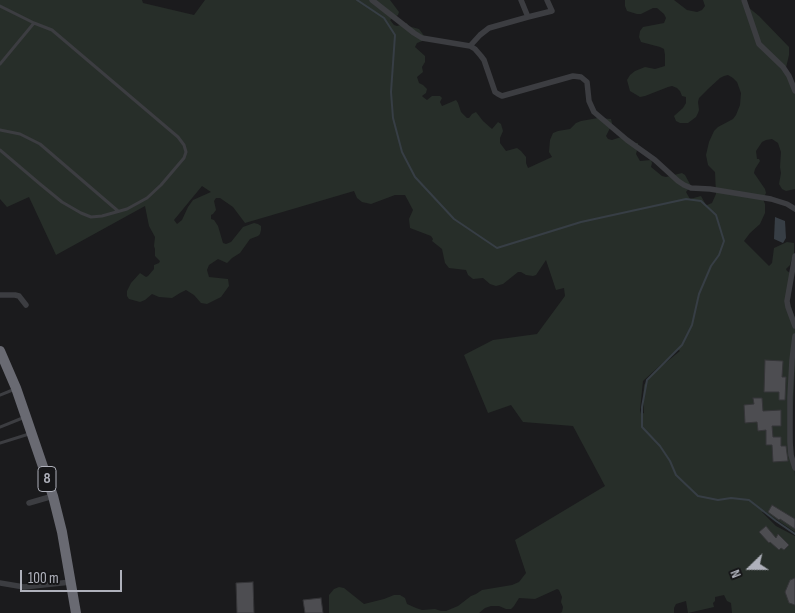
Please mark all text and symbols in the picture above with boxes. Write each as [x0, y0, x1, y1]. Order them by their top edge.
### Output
road number: 8 [38, 466, 56, 492]
north arrow [725, 543, 775, 593]
scale bar [22, 560, 125, 592]
text: N [726, 567, 745, 580]
text: 100 m [28, 569, 59, 588]

